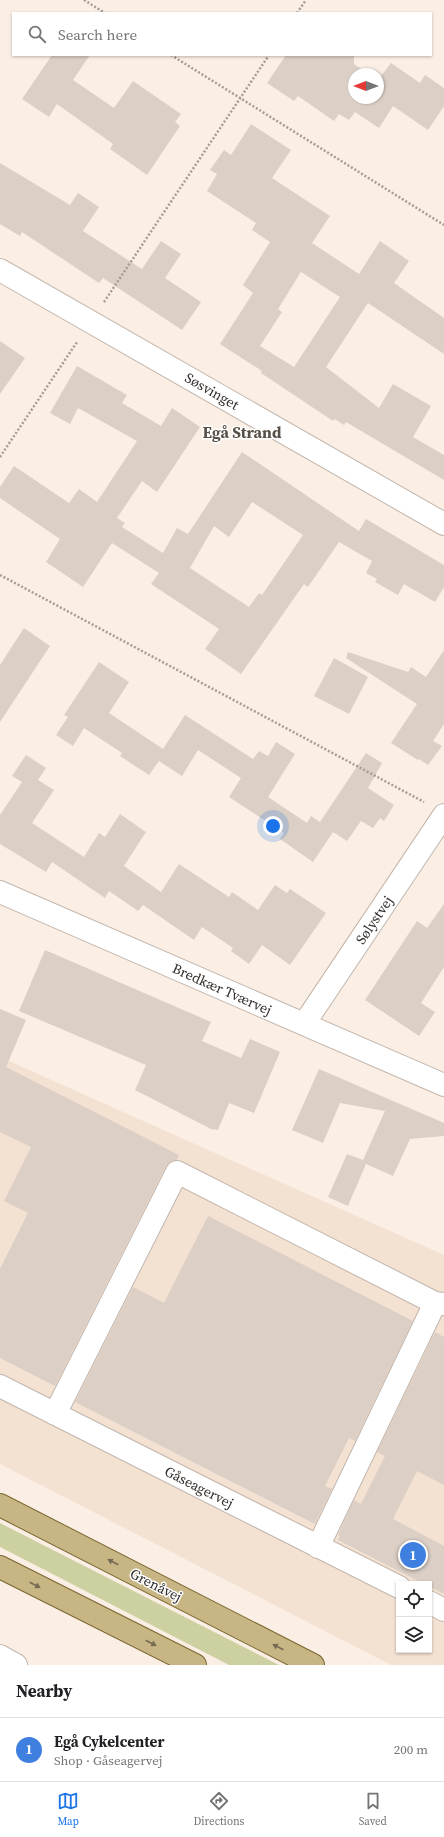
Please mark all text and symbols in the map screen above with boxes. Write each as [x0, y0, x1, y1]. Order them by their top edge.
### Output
search box [12, 12, 432, 56]
icon: search [26, 23, 48, 45]
text: Search here [58, 24, 137, 45]
north arrow [348, 68, 384, 104]
street label: Søsvinget [181, 367, 243, 415]
district label: Egå Strand [203, 421, 282, 443]
your location [263, 816, 283, 836]
street label: Sølystvej [351, 892, 398, 948]
street label: Bredkær Tværvej [169, 958, 275, 1020]
street label: Gåseagervej [161, 1461, 237, 1513]
pin: 1 [400, 1540, 426, 1570]
one-way arrow [107, 1559, 118, 1566]
street label: Grenåvej [127, 1563, 185, 1607]
one-way arrow [29, 1581, 41, 1588]
map controls [396, 1581, 432, 1653]
button: locate [396, 1581, 432, 1617]
button: layers [396, 1617, 432, 1653]
one-way arrow [145, 1640, 157, 1646]
one-way arrow [272, 1644, 284, 1650]
text: Nearby [16, 1679, 72, 1703]
text: Egå Cykelcenter [54, 1731, 164, 1752]
text: 1 [25, 1741, 33, 1758]
text: 200 m [394, 1741, 428, 1758]
text: Shop · Gåseagervej [54, 1752, 162, 1769]
tab: Map [57, 1790, 79, 1829]
tab: Directions [193, 1790, 244, 1829]
tab: Saved [359, 1790, 387, 1829]

